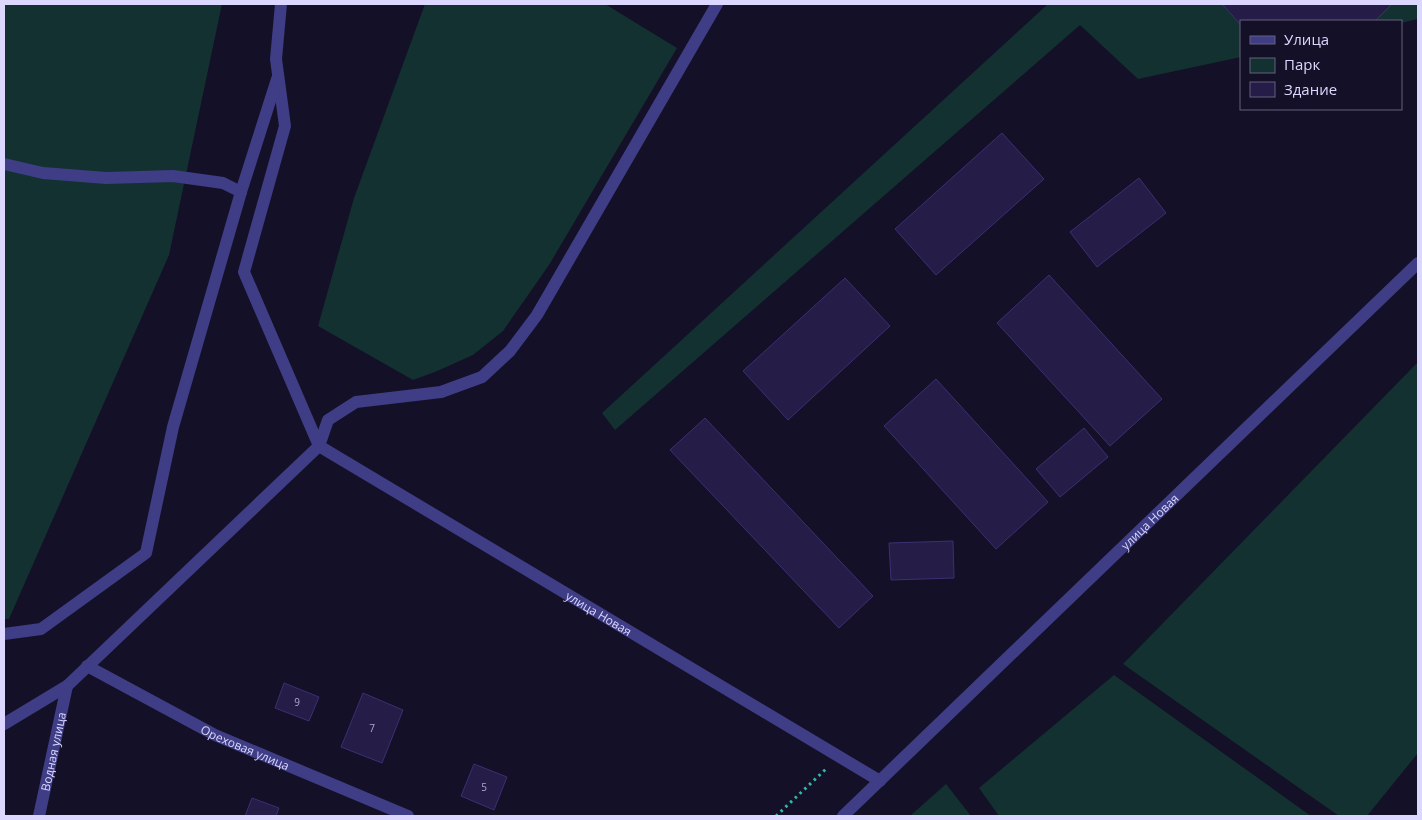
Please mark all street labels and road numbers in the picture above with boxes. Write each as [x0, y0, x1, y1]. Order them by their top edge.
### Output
street label: улица Новая [1117, 490, 1182, 553]
street label: улица Новая [563, 587, 635, 639]
street label: Водная улица [36, 710, 70, 793]
street label: Ореховая улица [198, 720, 292, 774]

